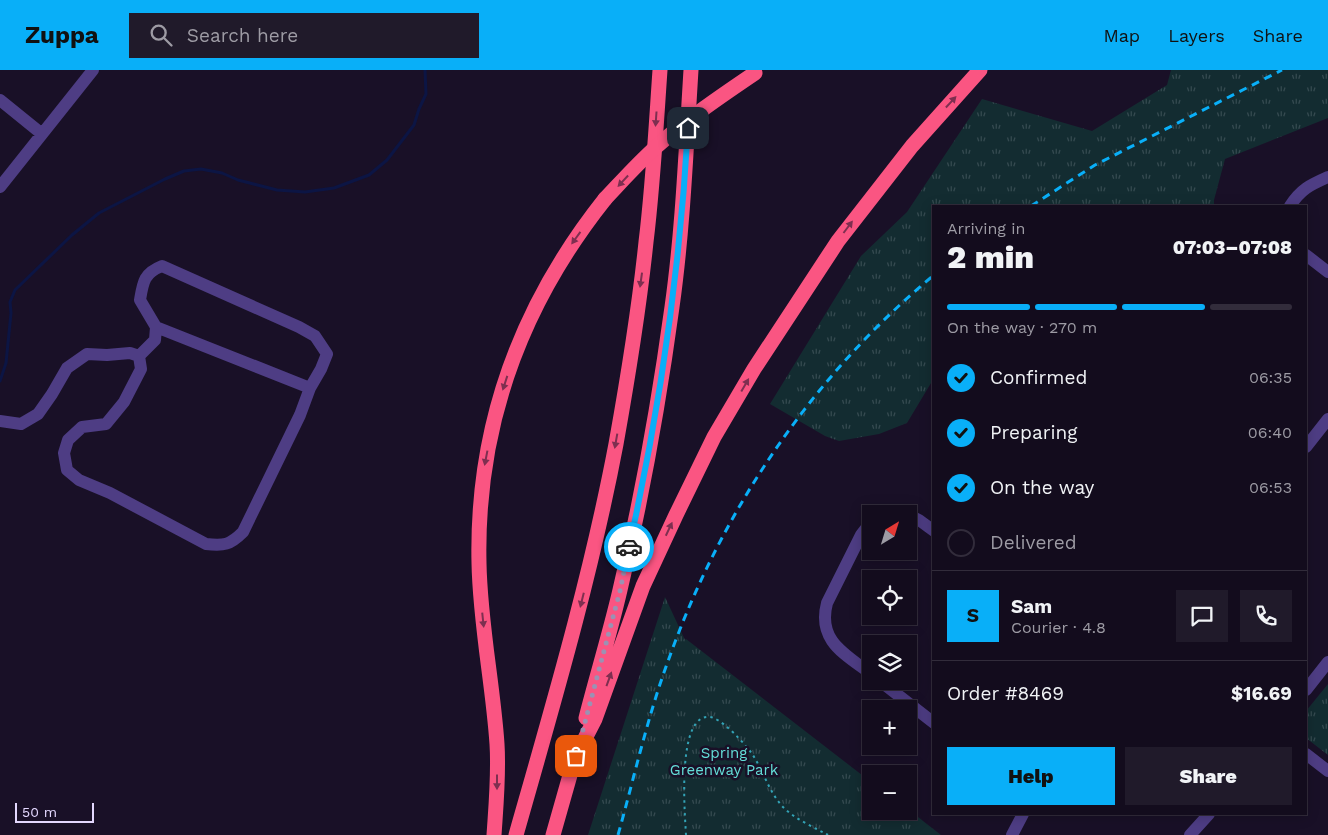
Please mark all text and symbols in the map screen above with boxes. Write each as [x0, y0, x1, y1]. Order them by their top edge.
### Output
search box [129, 13, 479, 58]
text: Zuppa [25, 21, 99, 49]
icon: search [147, 21, 175, 49]
text: Search here [187, 24, 298, 47]
text: Map [1103, 25, 1140, 46]
text: Layers [1168, 25, 1225, 46]
text: Share [1253, 25, 1303, 46]
one-way arrow [945, 96, 957, 108]
pin [667, 107, 709, 149]
one-way arrow [652, 111, 660, 127]
icon: home [674, 114, 702, 142]
one-way arrow [617, 174, 629, 186]
text: Arriving in [947, 219, 1025, 238]
one-way arrow [843, 221, 854, 234]
one-way arrow [571, 231, 581, 245]
text: 07:03–07:08 [1173, 236, 1292, 259]
text: 2 min [947, 238, 1034, 276]
one-way arrow [637, 273, 645, 289]
text: On the way · 270 m [947, 318, 1097, 337]
icon: check [947, 364, 975, 392]
text: Confirmed [990, 366, 1087, 389]
text: 06:35 [1249, 368, 1292, 387]
one-way arrow [500, 376, 508, 391]
one-way arrow [741, 377, 749, 392]
icon: check [947, 419, 975, 447]
text: Preparing [990, 421, 1077, 444]
text: 06:40 [1248, 423, 1292, 442]
one-way arrow [612, 433, 620, 449]
one-way arrow [482, 451, 490, 467]
icon: check [947, 474, 975, 502]
text: On the way [990, 476, 1094, 499]
text: 06:53 [1249, 478, 1292, 497]
north arrow [862, 505, 918, 560]
map controls [862, 505, 917, 820]
courier [604, 522, 654, 572]
one-way arrow [666, 522, 674, 536]
text: Delivered [990, 531, 1077, 554]
icon: car [615, 533, 643, 561]
button: locate [862, 570, 917, 625]
button: chat [1176, 590, 1228, 642]
button: phone [1240, 590, 1292, 642]
one-way arrow [577, 592, 585, 607]
text: Sam [1011, 595, 1052, 618]
text: S [967, 604, 979, 627]
one-way arrow [479, 612, 487, 628]
text: Courier · 4.8 [1011, 618, 1106, 637]
button: layers [862, 635, 917, 690]
one-way arrow [606, 672, 613, 687]
text: Order #8469 [947, 682, 1064, 705]
text: $16.69 [1231, 682, 1292, 705]
button: + [862, 700, 917, 755]
pin [555, 735, 597, 777]
icon: bag [562, 742, 590, 770]
park label: Spring Greenway Park [670, 744, 779, 779]
button: Help [947, 747, 1115, 805]
button: Share [1125, 747, 1292, 805]
button: − [862, 765, 917, 820]
one-way arrow [493, 774, 501, 790]
scale bar [15, 800, 94, 823]
text: 50 m [22, 804, 57, 820]

